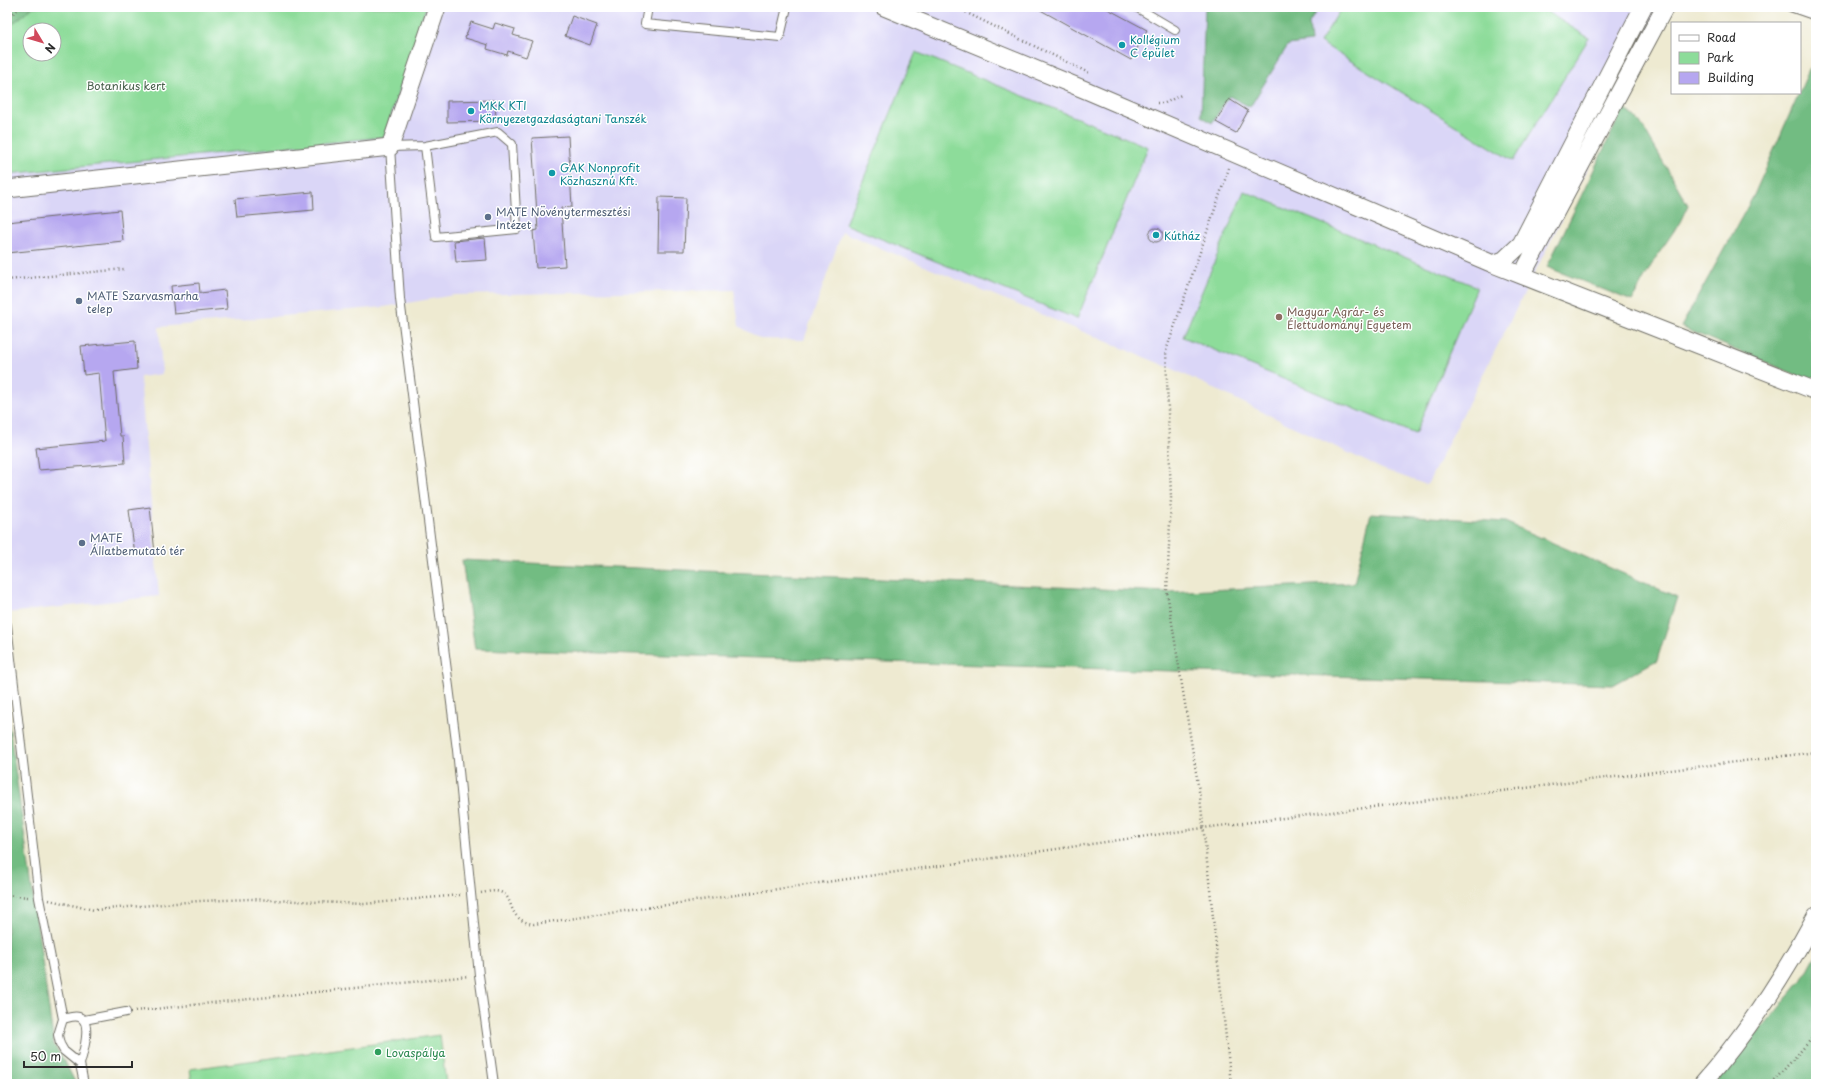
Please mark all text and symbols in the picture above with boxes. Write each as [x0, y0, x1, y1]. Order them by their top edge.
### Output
north arrow [22, 22, 62, 62]
legend [1671, 22, 1801, 94]
text: Road [1707, 28, 1736, 46]
place label: Kollégium C épület [1130, 31, 1180, 61]
text: N [41, 40, 60, 57]
marker: Kollégium C épület [1117, 40, 1127, 50]
text: Park [1707, 48, 1734, 66]
text: Building [1707, 68, 1754, 86]
park label: Botanikus kert [86, 77, 166, 94]
place label: MKK KTI Környezetgazdaságtani Tanszék [479, 97, 647, 127]
marker: MKK KTI Környezetgazdaságtani Tanszék [466, 106, 476, 116]
place label: GAK Nonprofit Közhasznú Kft. [560, 159, 640, 189]
marker: GAK Nonprofit Közhasznú Kft. [547, 168, 557, 178]
place label: MATE Növénytermesztési Intézet [496, 203, 631, 233]
marker: MATE Növénytermesztési Intézet [483, 212, 493, 222]
place label: Kútház [1164, 227, 1200, 244]
marker: Kútház [1151, 230, 1161, 240]
place label: MATE Szarvasmarha telep [87, 287, 199, 317]
marker: MATE Szarvasmarha telep [74, 296, 84, 306]
place label: Magyar Agrár- és Élettudományi Egyetem [1287, 303, 1412, 333]
marker: Magyar Agrár- és Élettudományi Egyetem [1274, 312, 1284, 322]
place label: MATE Állatbemutató tér [90, 529, 185, 559]
marker: MATE Állatbemutató tér [77, 538, 87, 548]
scale bar [24, 1043, 132, 1069]
place label: Lovaspálya [386, 1044, 445, 1061]
text: 50 m [30, 1047, 61, 1065]
marker: Lovaspálya [373, 1047, 383, 1057]

